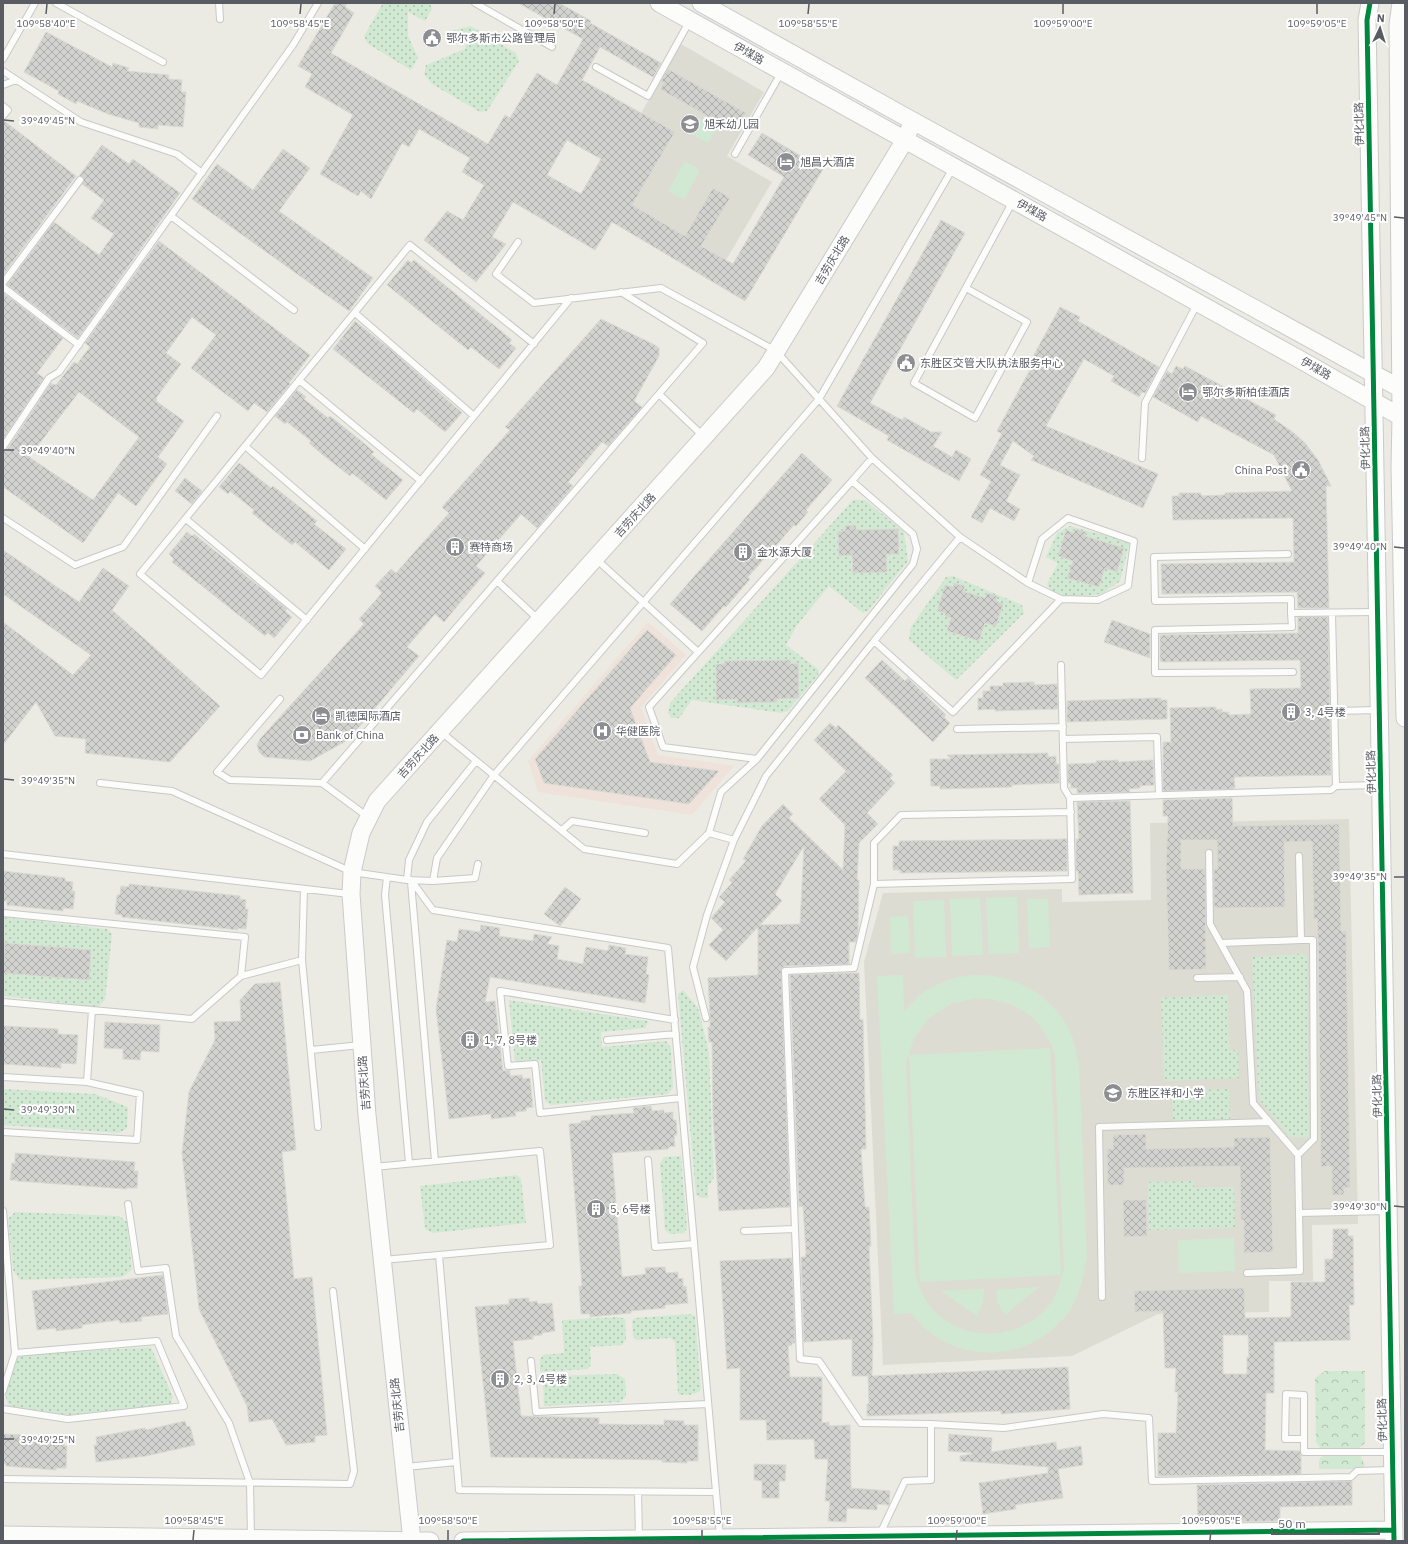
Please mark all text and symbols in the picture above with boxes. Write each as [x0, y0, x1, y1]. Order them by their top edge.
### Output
north arrow [1360, 8, 1400, 48]
text: N [1376, 11, 1385, 25]
text: 109°58'40"E [16, 17, 76, 30]
text: 109°58'45"E [270, 17, 330, 30]
text: 109°58'50"E [524, 17, 584, 30]
text: 109°58'55"E [778, 17, 838, 30]
text: 109°59'00"E [1033, 17, 1093, 30]
text: 109°59'05"E [1287, 17, 1347, 30]
public building icon: 鄂尔多斯市公路管理局 [421, 27, 443, 49]
place label: 鄂尔多斯市公路管理局 [446, 31, 556, 45]
street label: 伊煤路 [731, 39, 767, 67]
street label: 伊化北路 [1352, 102, 1366, 146]
school or university icon: 旭禾幼儿园 [679, 113, 701, 135]
text: 39°49'45"N [21, 114, 75, 127]
place label: 旭禾幼儿园 [704, 117, 759, 131]
hotel icon: 旭昌大酒店 [775, 151, 797, 173]
place label: 旭昌大酒店 [800, 155, 855, 169]
street label: 伊煤路 [1014, 196, 1050, 224]
text: 39°49'45"N [1333, 211, 1387, 224]
street label: 吉劳庆北路 [812, 233, 852, 287]
public building icon: 东胜区交管大队执法服务中心 [895, 352, 917, 374]
street label: 伊煤路 [1298, 354, 1334, 382]
place label: 东胜区交管大队执法服务中心 [920, 356, 1063, 370]
hotel icon: 鄂尔多斯柏佳酒店 [1177, 381, 1199, 403]
place label: 鄂尔多斯柏佳酒店 [1202, 385, 1290, 399]
street label: 伊化北路 [1358, 426, 1372, 470]
text: 39°49'40"N [21, 444, 75, 457]
public building icon: China Post [1290, 459, 1312, 481]
place label: China Post [1235, 463, 1287, 477]
street label: 吉劳庆北路 [611, 490, 659, 540]
building icon: 赛特商场 [444, 536, 466, 558]
place label: 赛特商场 [469, 540, 513, 554]
text: 39°49'40"N [1333, 540, 1387, 553]
building icon: 金水源大厦 [732, 541, 754, 563]
place label: 金水源大厦 [757, 545, 812, 559]
building icon: 3, 4号楼 [1280, 701, 1302, 723]
hotel icon: 凯德国际酒店 [310, 705, 332, 727]
place label: 3, 4号楼 [1305, 705, 1346, 719]
place label: 凯德国际酒店 [335, 709, 401, 723]
hospital icon: 华健医院 [591, 720, 613, 742]
bank icon: Bank of China [291, 724, 313, 746]
place label: 华健医院 [616, 724, 660, 738]
place label: Bank of China [316, 728, 384, 742]
street label: 吉劳庆北路 [394, 731, 442, 781]
street label: 伊化北路 [1364, 750, 1378, 794]
text: 39°49'35"N [21, 774, 75, 787]
text: 39°49'35"N [1333, 870, 1387, 883]
building icon: 1, 7, 8号楼 [459, 1029, 481, 1051]
place label: 1, 7, 8号楼 [484, 1033, 537, 1047]
street label: 吉劳庆北路 [355, 1055, 373, 1111]
street label: 伊化北路 [1370, 1074, 1384, 1118]
school or university icon: 东胜区祥和小学 [1102, 1082, 1124, 1104]
place label: 东胜区祥和小学 [1127, 1086, 1204, 1100]
text: 39°49'30"N [21, 1103, 75, 1116]
building icon: 5, 6号楼 [585, 1198, 607, 1220]
text: 39°49'30"N [1333, 1200, 1387, 1213]
place label: 5, 6号楼 [610, 1202, 651, 1216]
building icon: 2, 3, 4号楼 [489, 1368, 511, 1390]
place label: 2, 3, 4号楼 [514, 1372, 567, 1386]
street label: 吉劳庆北路 [387, 1377, 407, 1433]
street label: 伊化北路 [1375, 1398, 1389, 1442]
text: 39°49'25"N [21, 1433, 75, 1446]
scale bar [1272, 1510, 1379, 1536]
text: 109°58'45"E [164, 1514, 224, 1527]
text: 109°58'50"E [418, 1514, 478, 1527]
text: 109°58'55"E [672, 1514, 732, 1527]
text: 109°59'00"E [927, 1514, 987, 1527]
text: 109°59'05"E [1181, 1514, 1241, 1527]
text: 50 m [1278, 1516, 1306, 1531]

